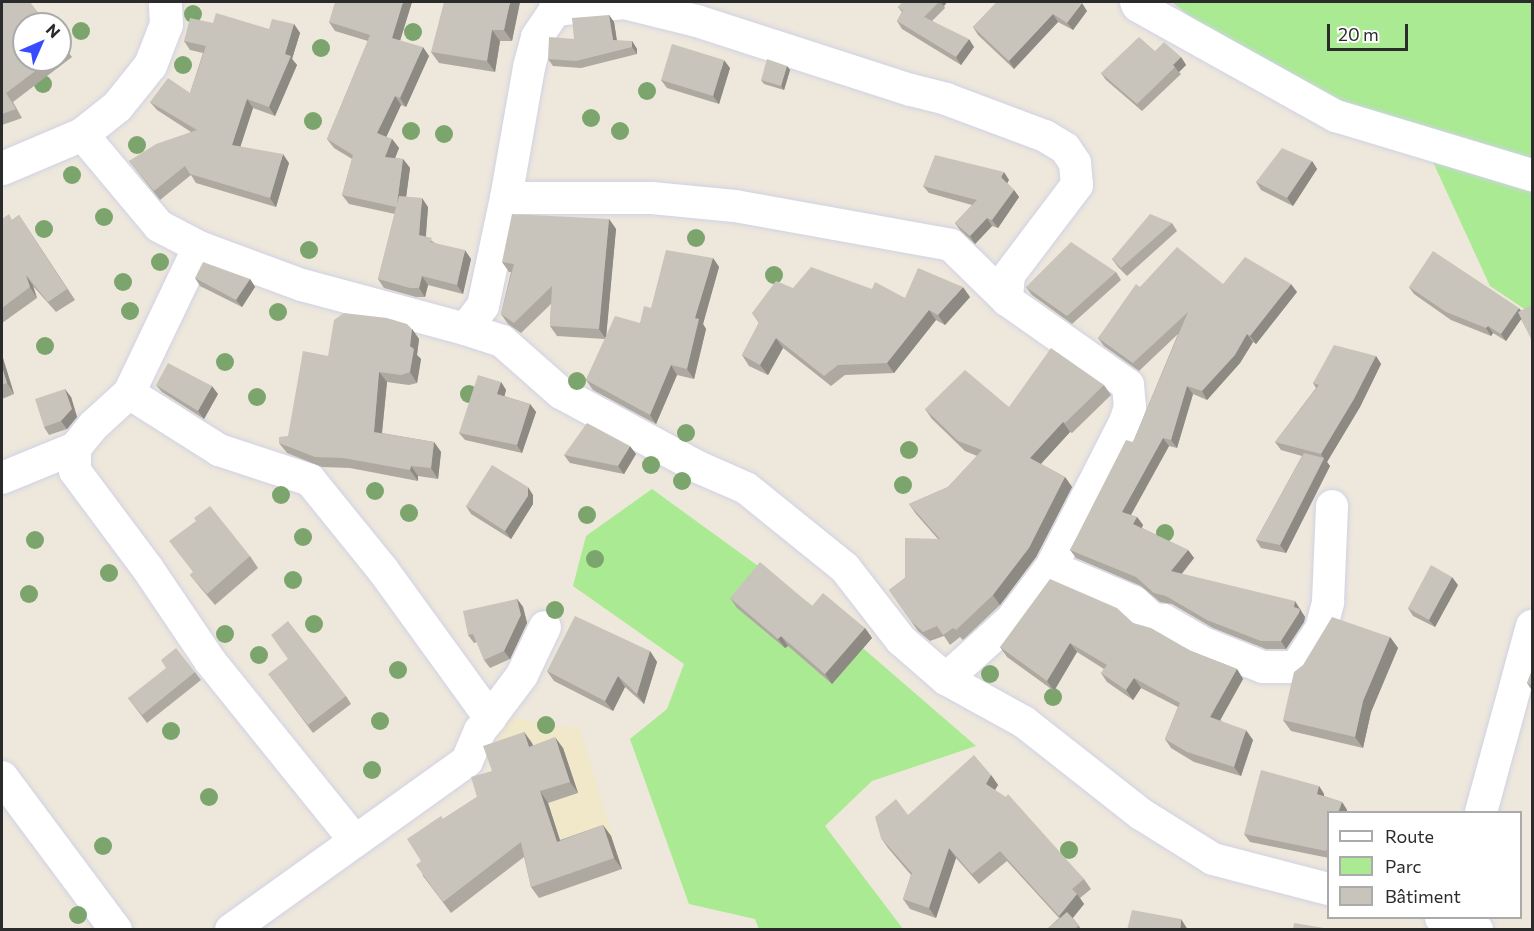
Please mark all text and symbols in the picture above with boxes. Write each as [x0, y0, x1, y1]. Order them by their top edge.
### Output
north arrow [12, 12, 72, 72]
scale bar [1330, 12, 1411, 50]
text: N [43, 19, 65, 41]
text: 20 m [1338, 23, 1379, 45]
legend [1327, 811, 1522, 919]
text: Route [1385, 825, 1434, 847]
text: Parc [1385, 855, 1422, 877]
text: Bâtiment [1385, 885, 1461, 907]

